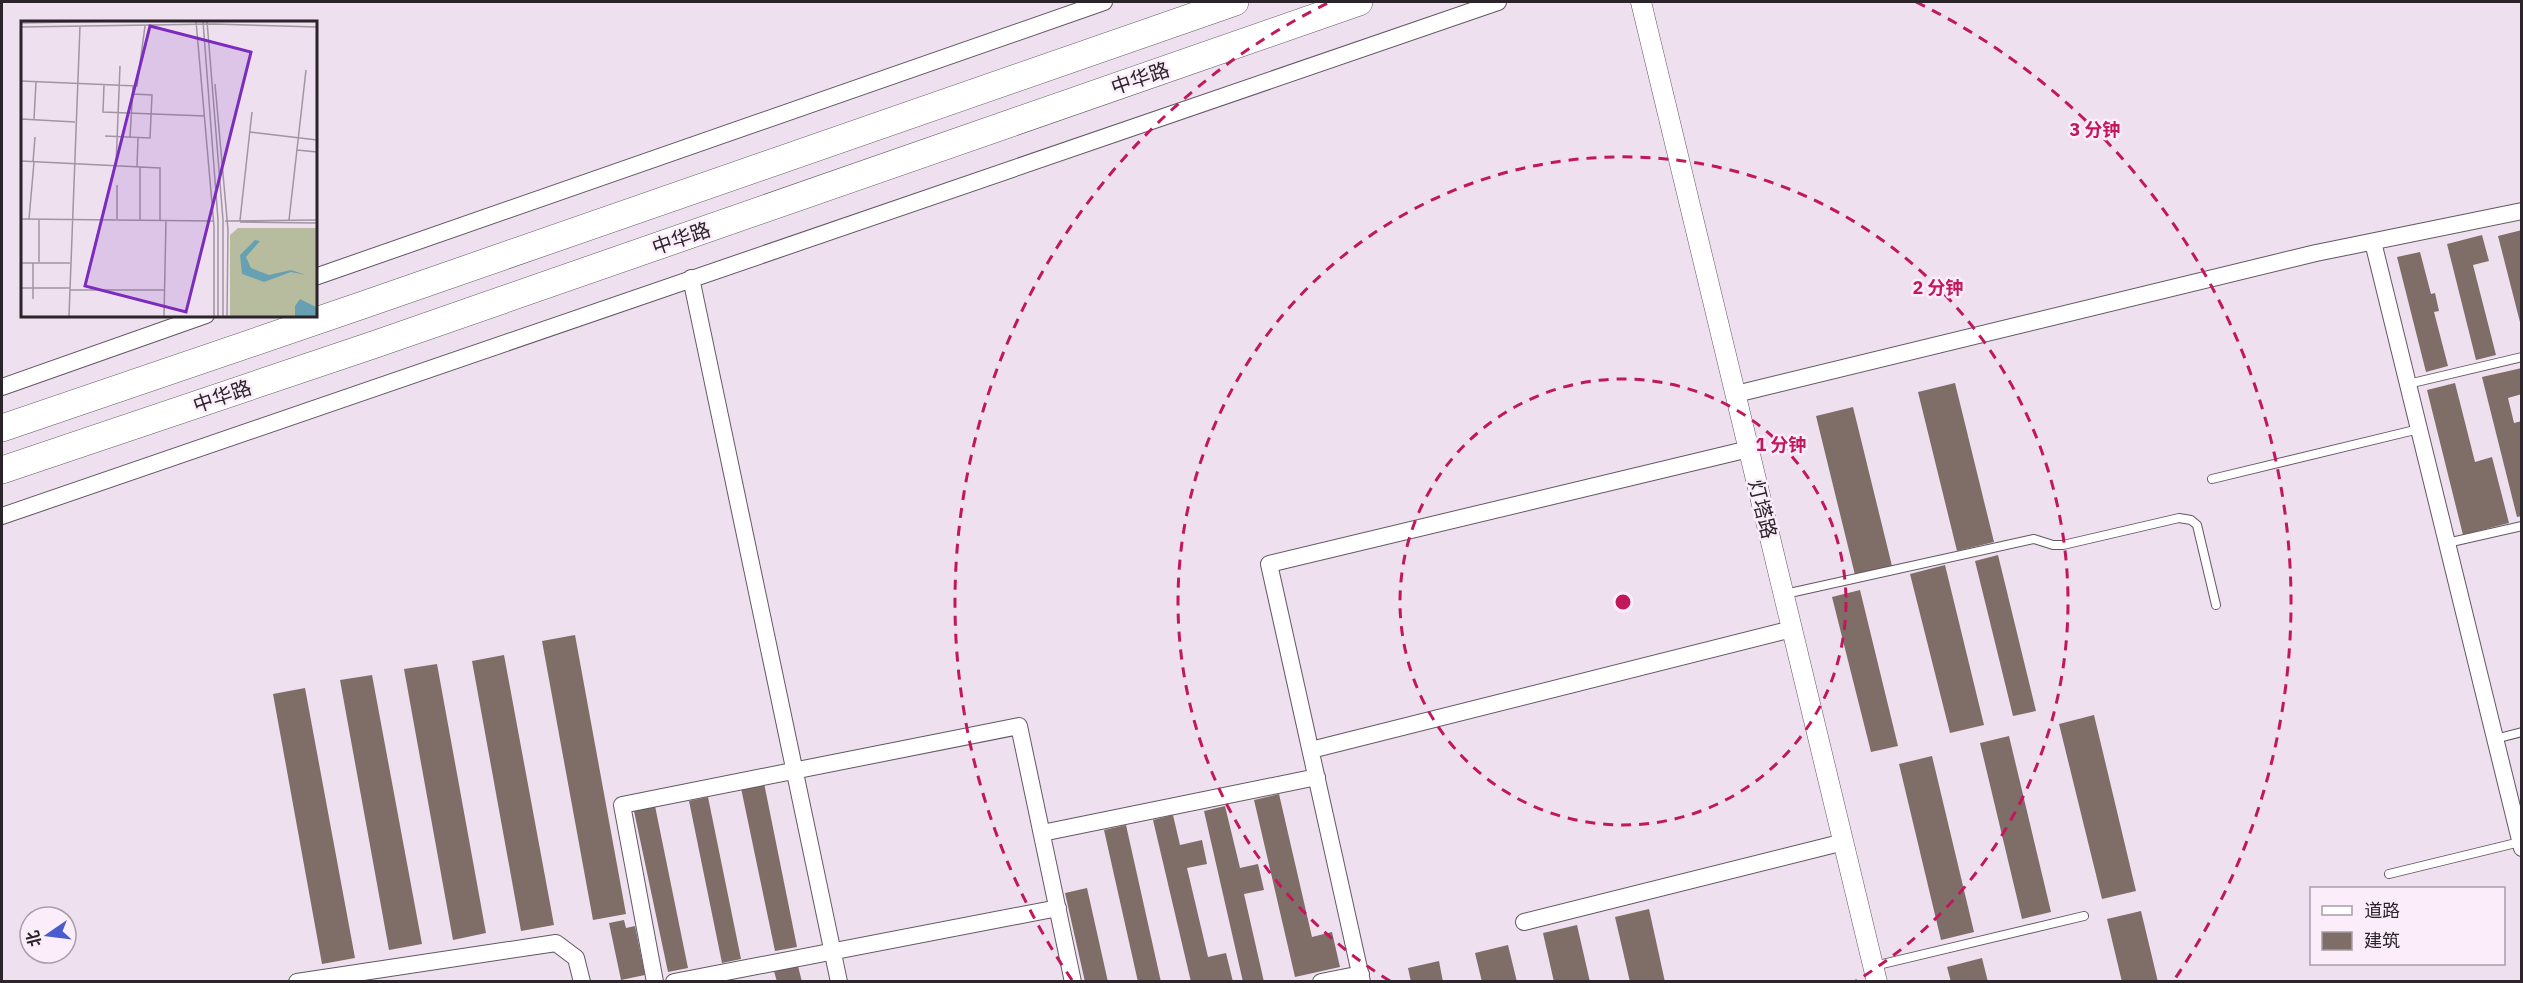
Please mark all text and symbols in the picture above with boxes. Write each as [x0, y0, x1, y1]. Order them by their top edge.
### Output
inset map [21, 21, 316, 316]
street label: 中华路 [1107, 55, 1173, 101]
text: 3 分钟 [2069, 118, 2121, 141]
street label: 中华路 [648, 215, 714, 261]
text: 2 分钟 [1912, 276, 1964, 299]
street label: 中华路 [189, 373, 255, 419]
text: 1 分钟 [1755, 433, 1807, 456]
street label: 灯塔路 [1743, 477, 1783, 541]
centre of rings [1613, 592, 1633, 612]
legend [2310, 887, 2505, 965]
text: 道路 [2364, 899, 2400, 922]
north arrow [18, 905, 78, 965]
text: 北 [22, 928, 45, 949]
text: 建筑 [2364, 929, 2400, 952]

